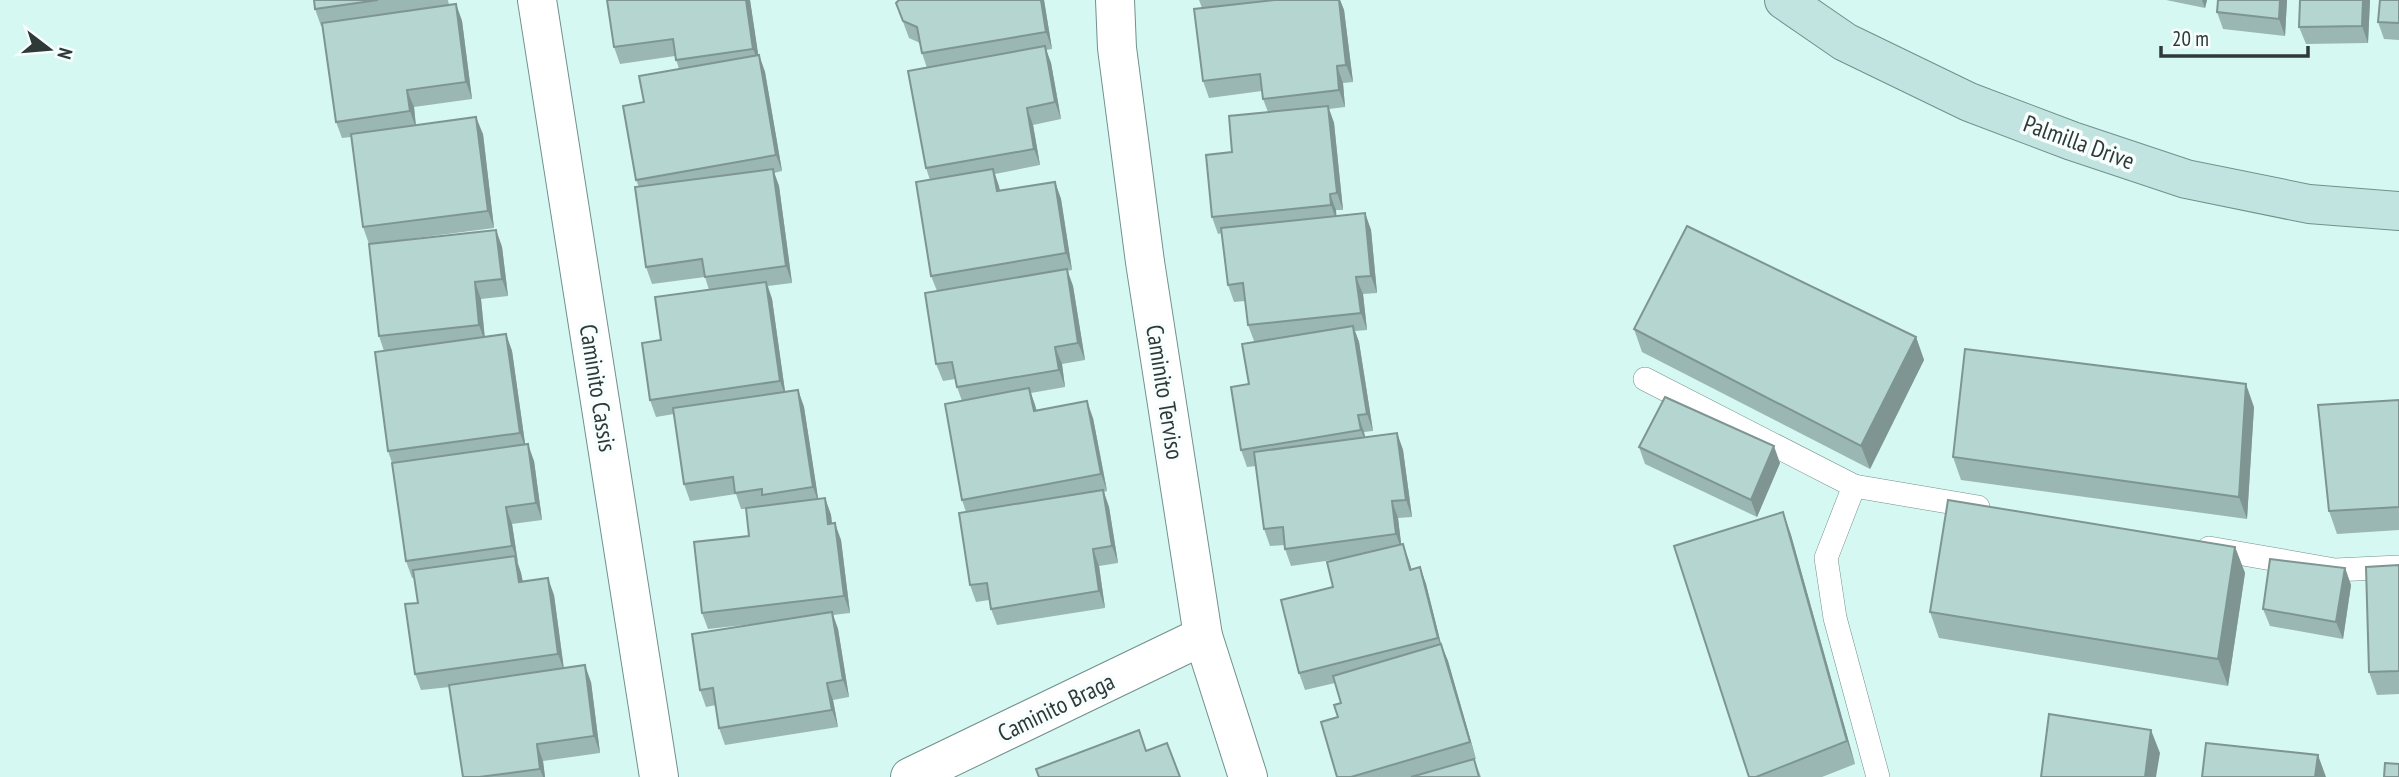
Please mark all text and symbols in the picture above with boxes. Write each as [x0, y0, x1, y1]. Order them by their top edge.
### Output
north arrow [14, 14, 84, 84]
scale bar [2161, 14, 2308, 58]
text: 20 m [2172, 25, 2209, 52]
text: N [52, 45, 78, 62]
street label: Palmilla Drive [2019, 108, 2139, 176]
street label: Caminito Cassis [573, 322, 623, 454]
street label: Caminito Terviso [1139, 322, 1191, 462]
street label: Caminito Braga [993, 665, 1119, 749]

